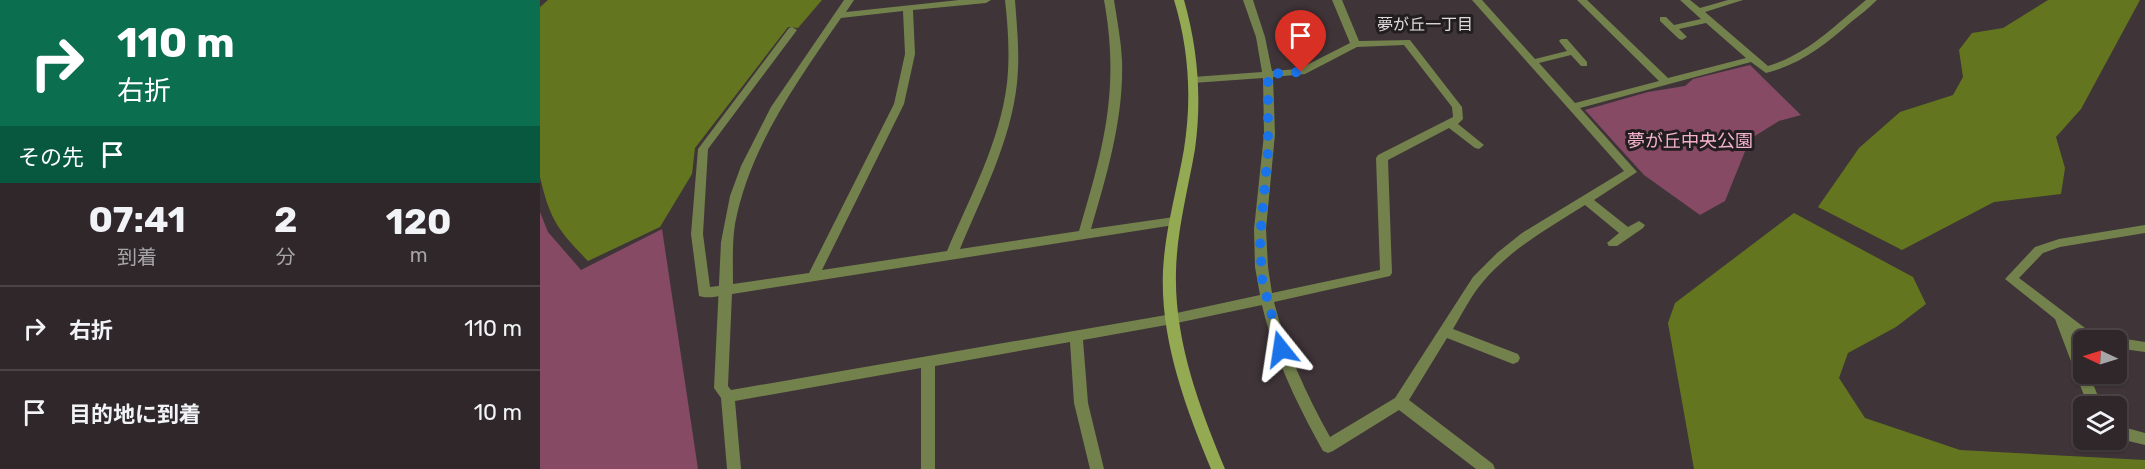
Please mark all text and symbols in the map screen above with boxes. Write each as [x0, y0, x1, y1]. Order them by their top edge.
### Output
pin [1275, 10, 1326, 72]
district label: 夢が丘一丁目 [1377, 15, 1473, 34]
text: 110 m [117, 18, 235, 68]
icon: arrive [1284, 19, 1317, 52]
icon: right [18, 24, 96, 102]
text: 右折 [117, 75, 171, 107]
park label: 夢が丘中央公園 [1627, 130, 1753, 152]
icon: arrive [96, 138, 129, 171]
text: その先 [18, 144, 84, 171]
text: 07:41 [88, 198, 186, 241]
text: 2 [274, 198, 297, 241]
text: 120 [386, 200, 452, 243]
text: m [410, 243, 428, 267]
text: 到着 [117, 245, 157, 269]
text: 分 [276, 245, 296, 269]
icon: right [18, 312, 51, 345]
text: 110 m [464, 315, 522, 342]
text: 右折 [69, 317, 113, 344]
position arrow [1249, 317, 1313, 381]
north arrow [2073, 330, 2127, 384]
map controls [2073, 330, 2127, 450]
icon: arrive [18, 396, 51, 429]
button: layers [2073, 396, 2127, 450]
text: 10 m [474, 399, 522, 426]
text: 目的地に到着 [69, 401, 201, 428]

